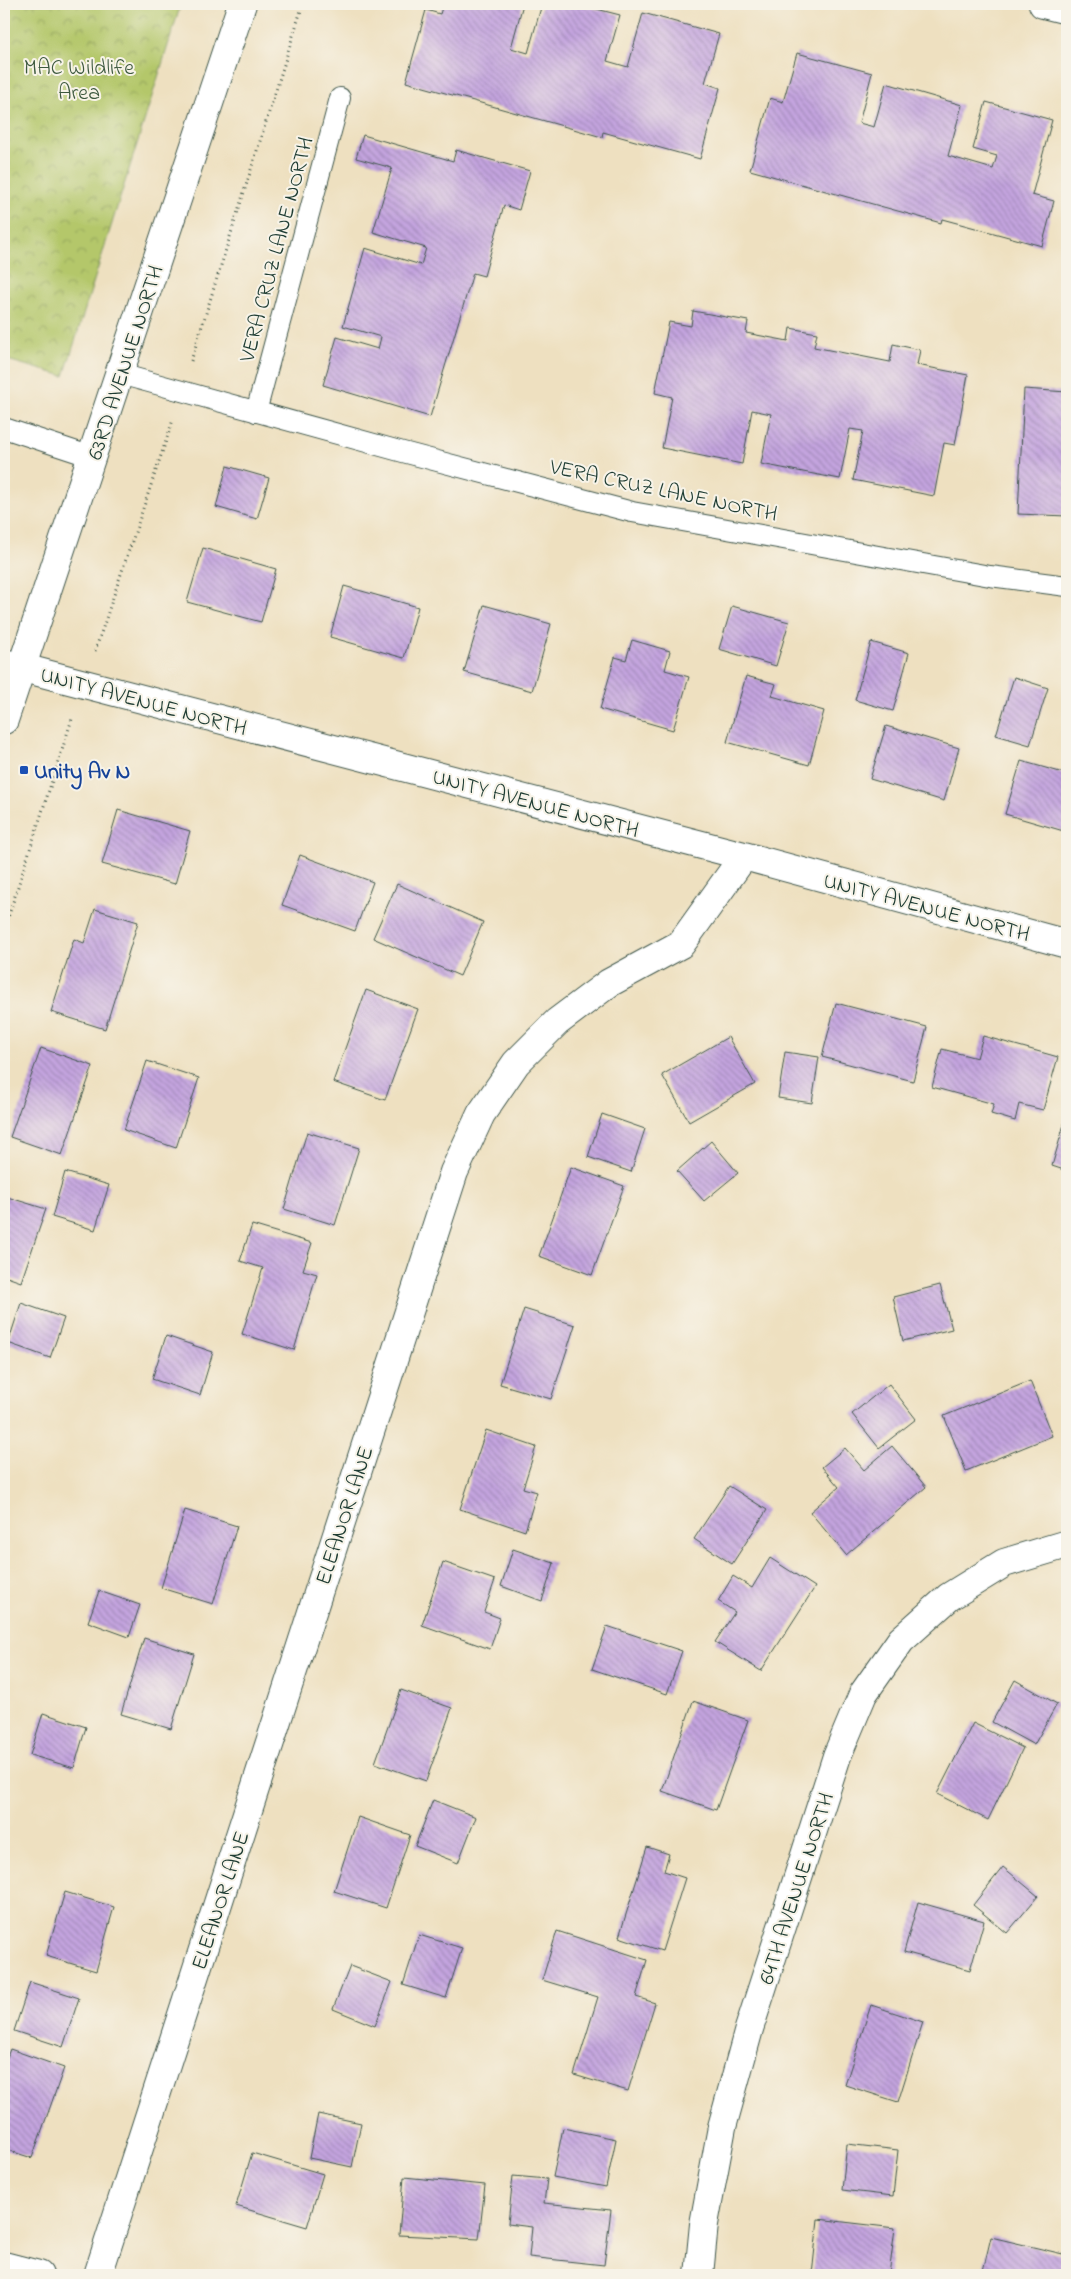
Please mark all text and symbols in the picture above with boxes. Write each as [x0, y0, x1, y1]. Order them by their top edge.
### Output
park label: MAC Wildlife Area [24, 53, 134, 110]
street label: VERA CRUZ LANE NORTH [232, 134, 323, 367]
street label: 63RD AVENUE NORTH [80, 261, 173, 464]
street label: VERA CRUZ LANE NORTH [546, 452, 780, 532]
street label: UNITY AVENUE NORTH [36, 660, 250, 746]
place label: Unity Av N [34, 757, 130, 790]
street label: UNITY AVENUE NORTH [428, 762, 642, 848]
marker: Unity Av N [18, 764, 30, 776]
street label: UNITY AVENUE NORTH [819, 866, 1033, 952]
street label: ELEANOR LANE [308, 1443, 383, 1589]
street label: 64TH AVENUE NORTH [752, 1789, 844, 1989]
street label: ELEANOR LANE [184, 1828, 259, 1974]

